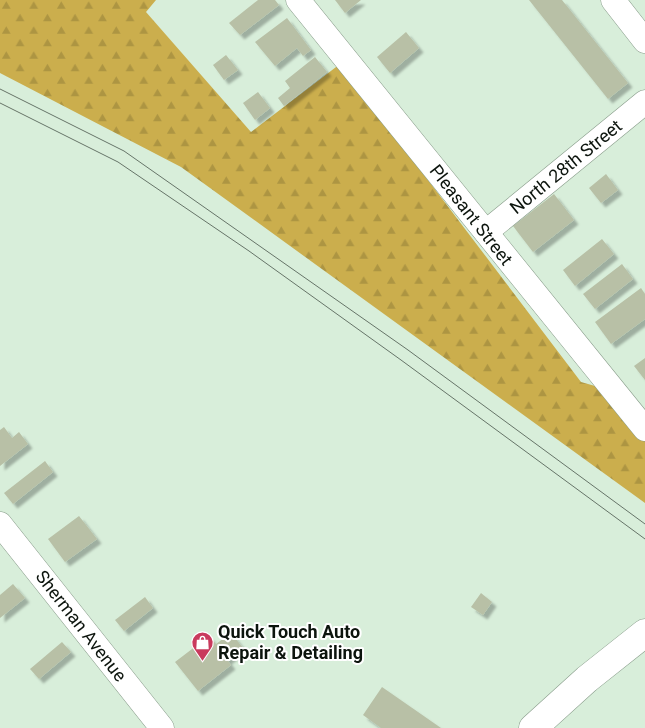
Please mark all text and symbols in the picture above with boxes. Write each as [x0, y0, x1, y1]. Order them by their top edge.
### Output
street label: North 28th Street [505, 115, 626, 218]
street label: Pleasant Street [426, 160, 517, 269]
street label: Sherman Avenue [32, 566, 131, 685]
place label: Quick Touch Auto Repair & Detailing [218, 621, 363, 663]
shop icon: Quick Touch Auto Repair & Detailing [190, 630, 214, 661]

